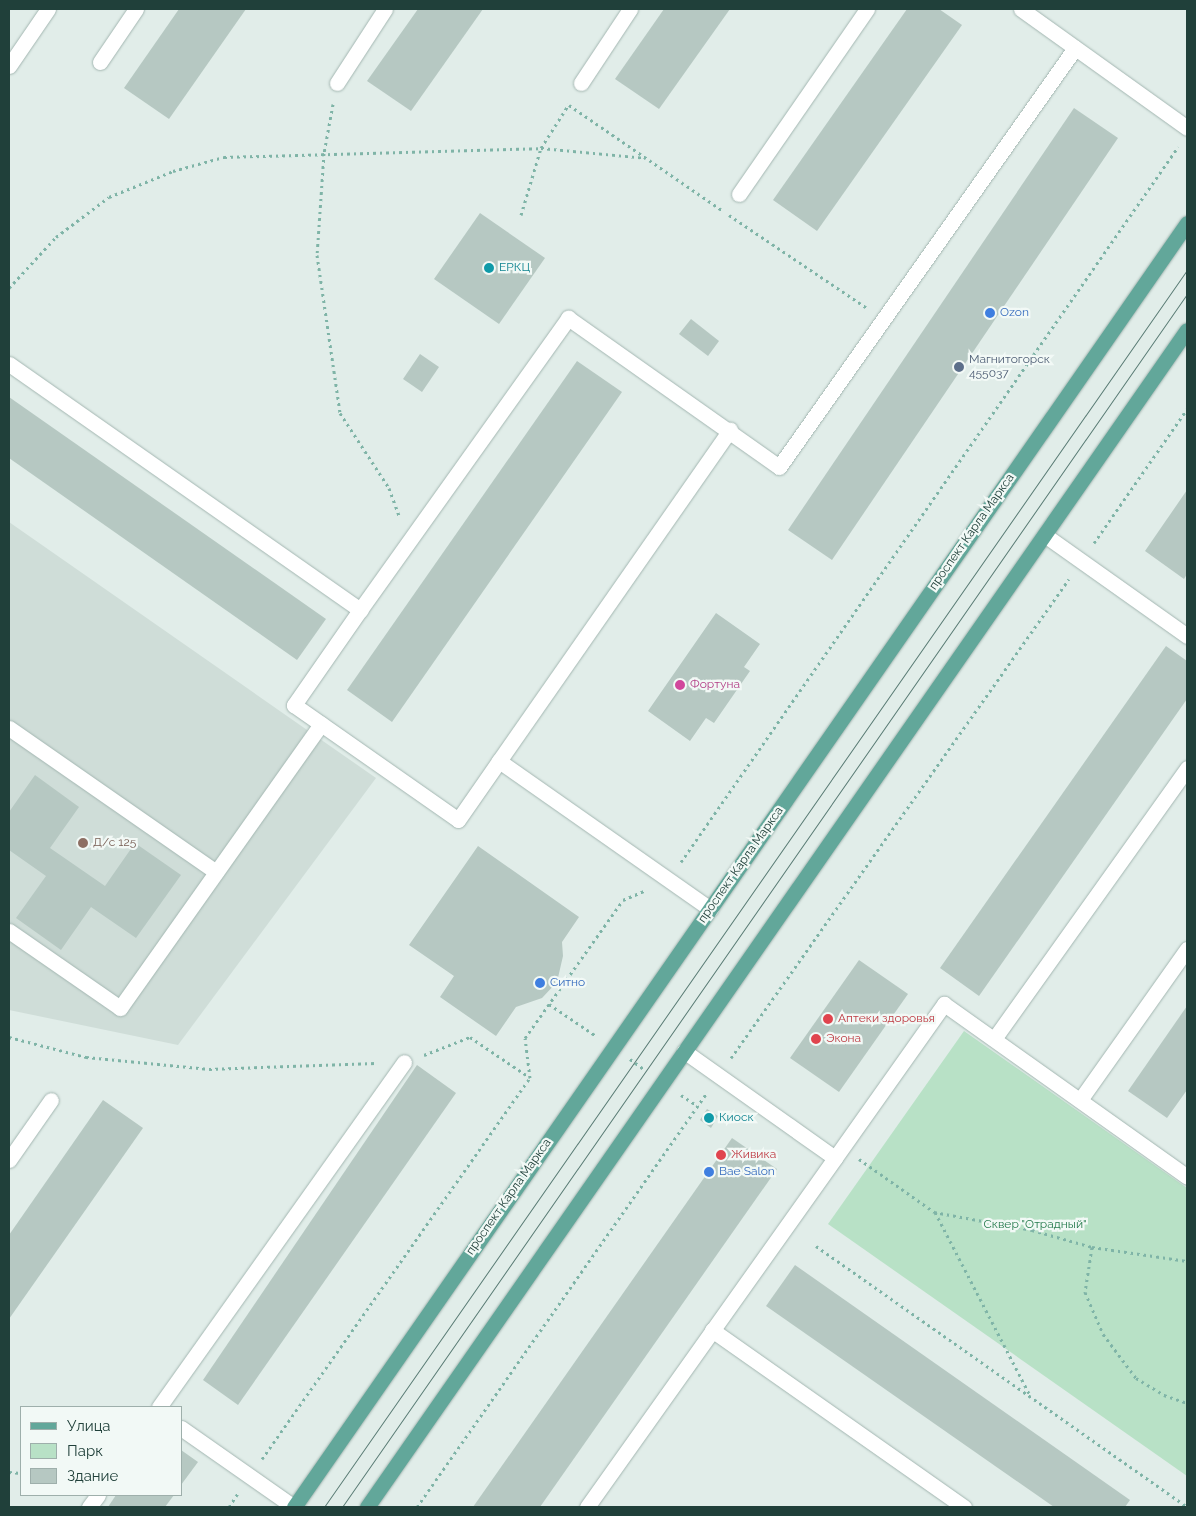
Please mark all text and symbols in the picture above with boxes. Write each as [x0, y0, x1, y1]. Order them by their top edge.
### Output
place label: ЕРКЦ [499, 261, 530, 275]
marker: ЕРКЦ [483, 262, 495, 274]
place label: Ozon [1000, 306, 1029, 320]
marker: Ozon [984, 307, 996, 319]
place label: Магнитогорск 455037 [969, 353, 1050, 381]
marker: Магнитогорск 455037 [953, 361, 965, 373]
street label: проспект Карла Маркса [926, 471, 1018, 593]
place label: Фортуна [690, 678, 740, 692]
marker: Фортуна [674, 679, 686, 691]
street label: проспект Карла Маркса [695, 804, 787, 926]
place label: Д/с 125 [93, 836, 136, 850]
marker: Д/с 125 [77, 837, 89, 849]
place label: Ситно [550, 976, 585, 990]
marker: Ситно [534, 977, 546, 989]
place label: Аптеки здоровья [838, 1012, 935, 1026]
marker: Аптеки здоровья [822, 1013, 834, 1025]
place label: Экона [826, 1032, 861, 1046]
marker: Экона [810, 1033, 822, 1045]
place label: Киоск [719, 1111, 754, 1125]
marker: Киоск [703, 1112, 715, 1124]
street label: проспект Карла Маркса [463, 1136, 555, 1258]
place label: Живика [731, 1148, 776, 1162]
marker: Живика [715, 1149, 727, 1161]
place label: Bae Salon [719, 1165, 775, 1179]
marker: Bae Salon [703, 1166, 715, 1178]
park label: Сквер "Отрадный" [983, 1218, 1087, 1232]
legend [20, 1406, 182, 1496]
text: Улица [67, 1417, 111, 1435]
text: Парк [67, 1442, 103, 1460]
text: Здание [67, 1467, 118, 1485]

